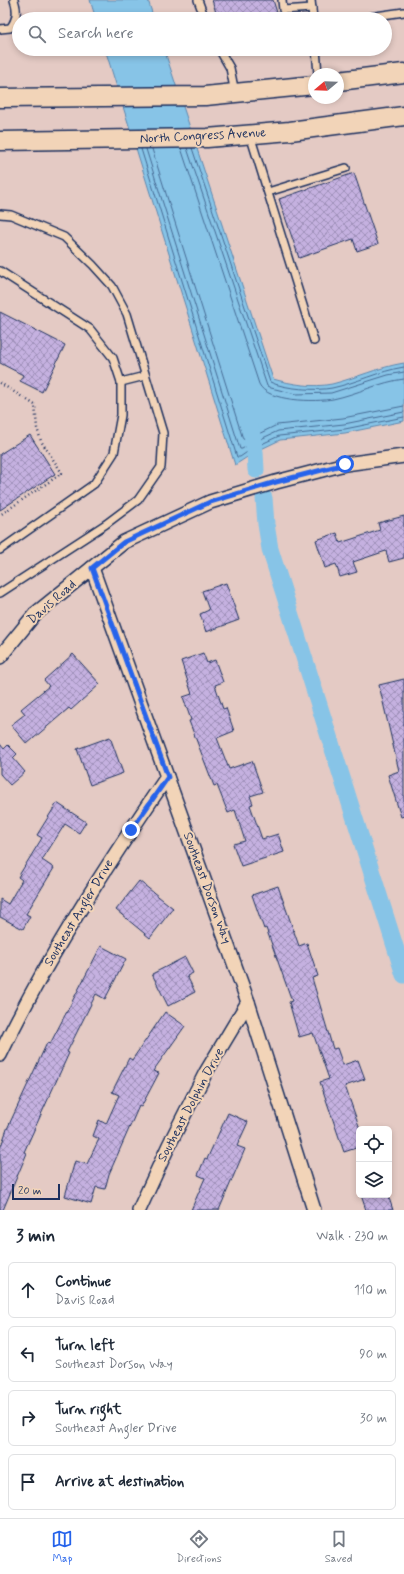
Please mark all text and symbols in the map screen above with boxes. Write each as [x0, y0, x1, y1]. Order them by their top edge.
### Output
search box [12, 12, 392, 56]
icon: search [26, 23, 48, 45]
text: Search here [58, 24, 134, 44]
north arrow [308, 68, 344, 104]
street label: North Congress Avenue [139, 124, 267, 149]
route start [336, 455, 354, 473]
street label: Davis Road [24, 576, 80, 628]
route end [122, 821, 140, 839]
street label: Southeast Dorson Way [179, 830, 235, 946]
street label: Southeast Angler Drive [40, 856, 119, 971]
street label: Southeast Dolphin Drive [154, 1045, 228, 1165]
map controls [356, 1126, 392, 1198]
button: locate [356, 1126, 392, 1162]
button: layers [356, 1162, 392, 1198]
scale bar [12, 1182, 60, 1201]
text: 20 m [18, 1184, 41, 1198]
text: 3 min [16, 1225, 55, 1247]
text: Walk · 230 m [316, 1228, 388, 1245]
text: Continue [55, 1272, 111, 1292]
icon: ahead [17, 1279, 39, 1301]
text: 110 m [354, 1282, 387, 1299]
text: Davis Road [55, 1292, 114, 1309]
text: Turn left [55, 1336, 115, 1356]
icon: left [17, 1343, 39, 1365]
text: 90 m [359, 1346, 387, 1363]
text: Southeast Dorson Way [55, 1356, 173, 1373]
text: Turn right [55, 1400, 122, 1420]
icon: right [17, 1407, 39, 1429]
text: 30 m [360, 1410, 387, 1427]
text: Southeast Angler Drive [55, 1420, 177, 1437]
icon: arrive [17, 1471, 39, 1493]
text: Arrive at destination [55, 1472, 184, 1492]
tab: Map [51, 1528, 73, 1566]
tab: Directions [176, 1528, 222, 1566]
tab: Saved [325, 1528, 352, 1566]

